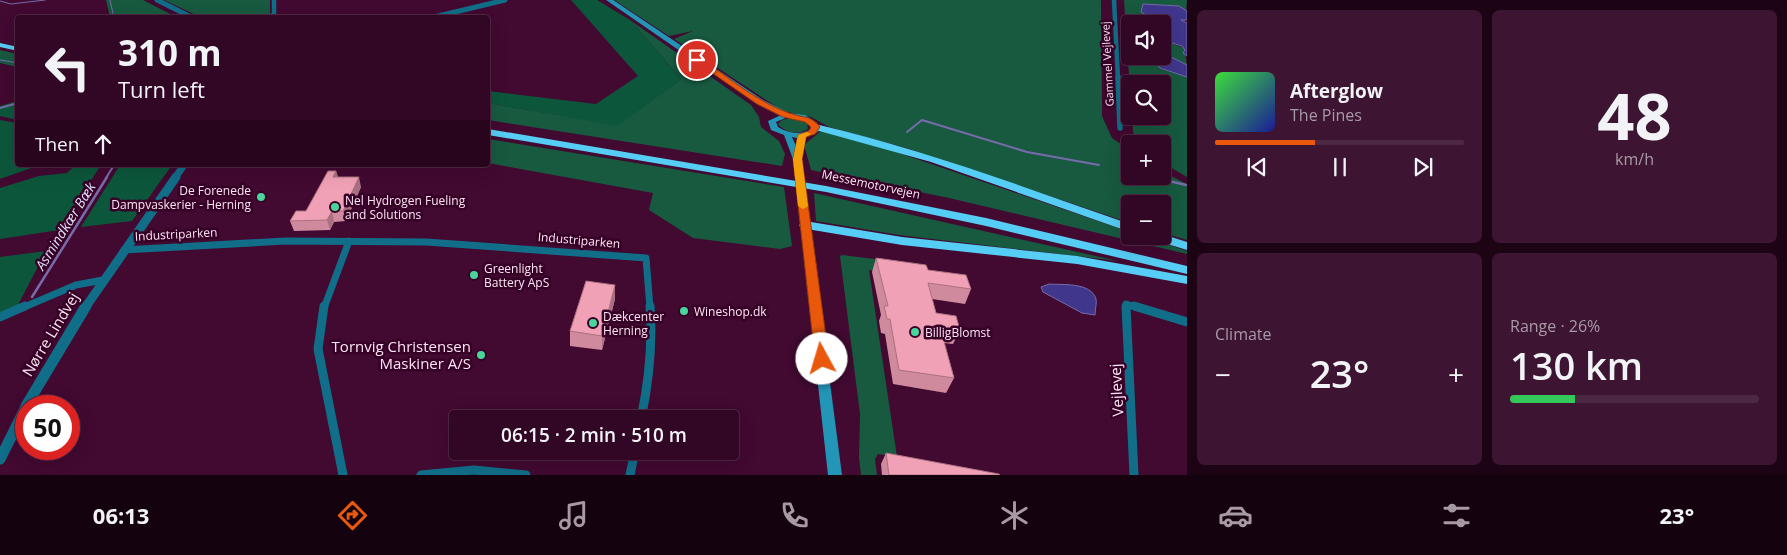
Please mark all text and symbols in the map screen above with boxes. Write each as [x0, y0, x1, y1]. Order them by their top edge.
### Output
map controls [1121, 15, 1171, 245]
button: sound [1121, 15, 1171, 65]
street label: Gammel Vejlevej [1097, 21, 1117, 107]
text: 310 m [118, 29, 222, 76]
icon: left [35, 35, 100, 100]
pin [676, 39, 718, 81]
icon: arrive [683, 46, 711, 74]
text: 48 [1597, 71, 1672, 159]
text: Turn left [118, 74, 205, 104]
button: search [1121, 75, 1171, 125]
text: Afterglow [1290, 78, 1383, 104]
text: The Pines [1290, 104, 1362, 126]
icon: ahead [89, 130, 117, 158]
text: Then [35, 131, 79, 157]
button: + [1121, 135, 1171, 185]
text: km/h [1615, 148, 1654, 170]
icon: previous [1243, 153, 1271, 181]
icon: pause [1326, 153, 1354, 181]
icon: next [1409, 153, 1437, 181]
street label: Messemotorvejen [820, 165, 922, 203]
water label: Asmindkær Bæk [30, 178, 100, 274]
place label: De Forenede Dampvaskerier - Herning [111, 182, 251, 213]
marker: De Forenede Dampvaskerier - Herning [255, 191, 267, 203]
place label: Nel Hydrogen Fueling and Solutions [345, 192, 466, 223]
button: − [1121, 195, 1171, 245]
marker: Nel Hydrogen Fueling and Solutions [329, 201, 341, 213]
street label: Industriparken [134, 223, 218, 245]
street label: Industriparken [537, 228, 621, 252]
place label: Greenlight Battery ApS [484, 260, 549, 291]
marker: Greenlight Battery ApS [468, 269, 480, 281]
street label: Nørre Lindvej [17, 288, 83, 380]
place label: Wineshop.dk [694, 303, 767, 320]
marker: Wineshop.dk [678, 305, 690, 317]
place label: Dækcenter Herning [603, 308, 664, 339]
text: Range · 26% [1510, 315, 1600, 337]
marker: Dækcenter Herning [587, 317, 599, 329]
text: Climate [1215, 323, 1272, 345]
place label: BilligBlomst [925, 324, 991, 341]
marker: BilligBlomst [909, 326, 921, 338]
position arrow [795, 332, 847, 384]
place label: Tornvig Christensen Maskiner A/S [332, 336, 471, 373]
text: 130 km [1510, 339, 1643, 391]
text: 23° [1310, 347, 1369, 399]
marker: Tornvig Christensen Maskiner A/S [475, 349, 487, 361]
text: − [1215, 355, 1231, 393]
text: + [1448, 355, 1464, 393]
street label: Vejlevej [1105, 363, 1127, 417]
speed limit sign: 50 [15, 395, 80, 460]
text: 06:15 · 2 min · 510 m [501, 422, 687, 448]
icon: directions [335, 498, 370, 533]
icon: music [556, 498, 591, 533]
icon: phone [777, 498, 812, 533]
icon: climate [997, 498, 1032, 533]
icon: car [1218, 498, 1253, 533]
icon: filters [1439, 498, 1474, 533]
text: 06:13 [93, 500, 149, 530]
text: 23° [1659, 500, 1694, 530]

